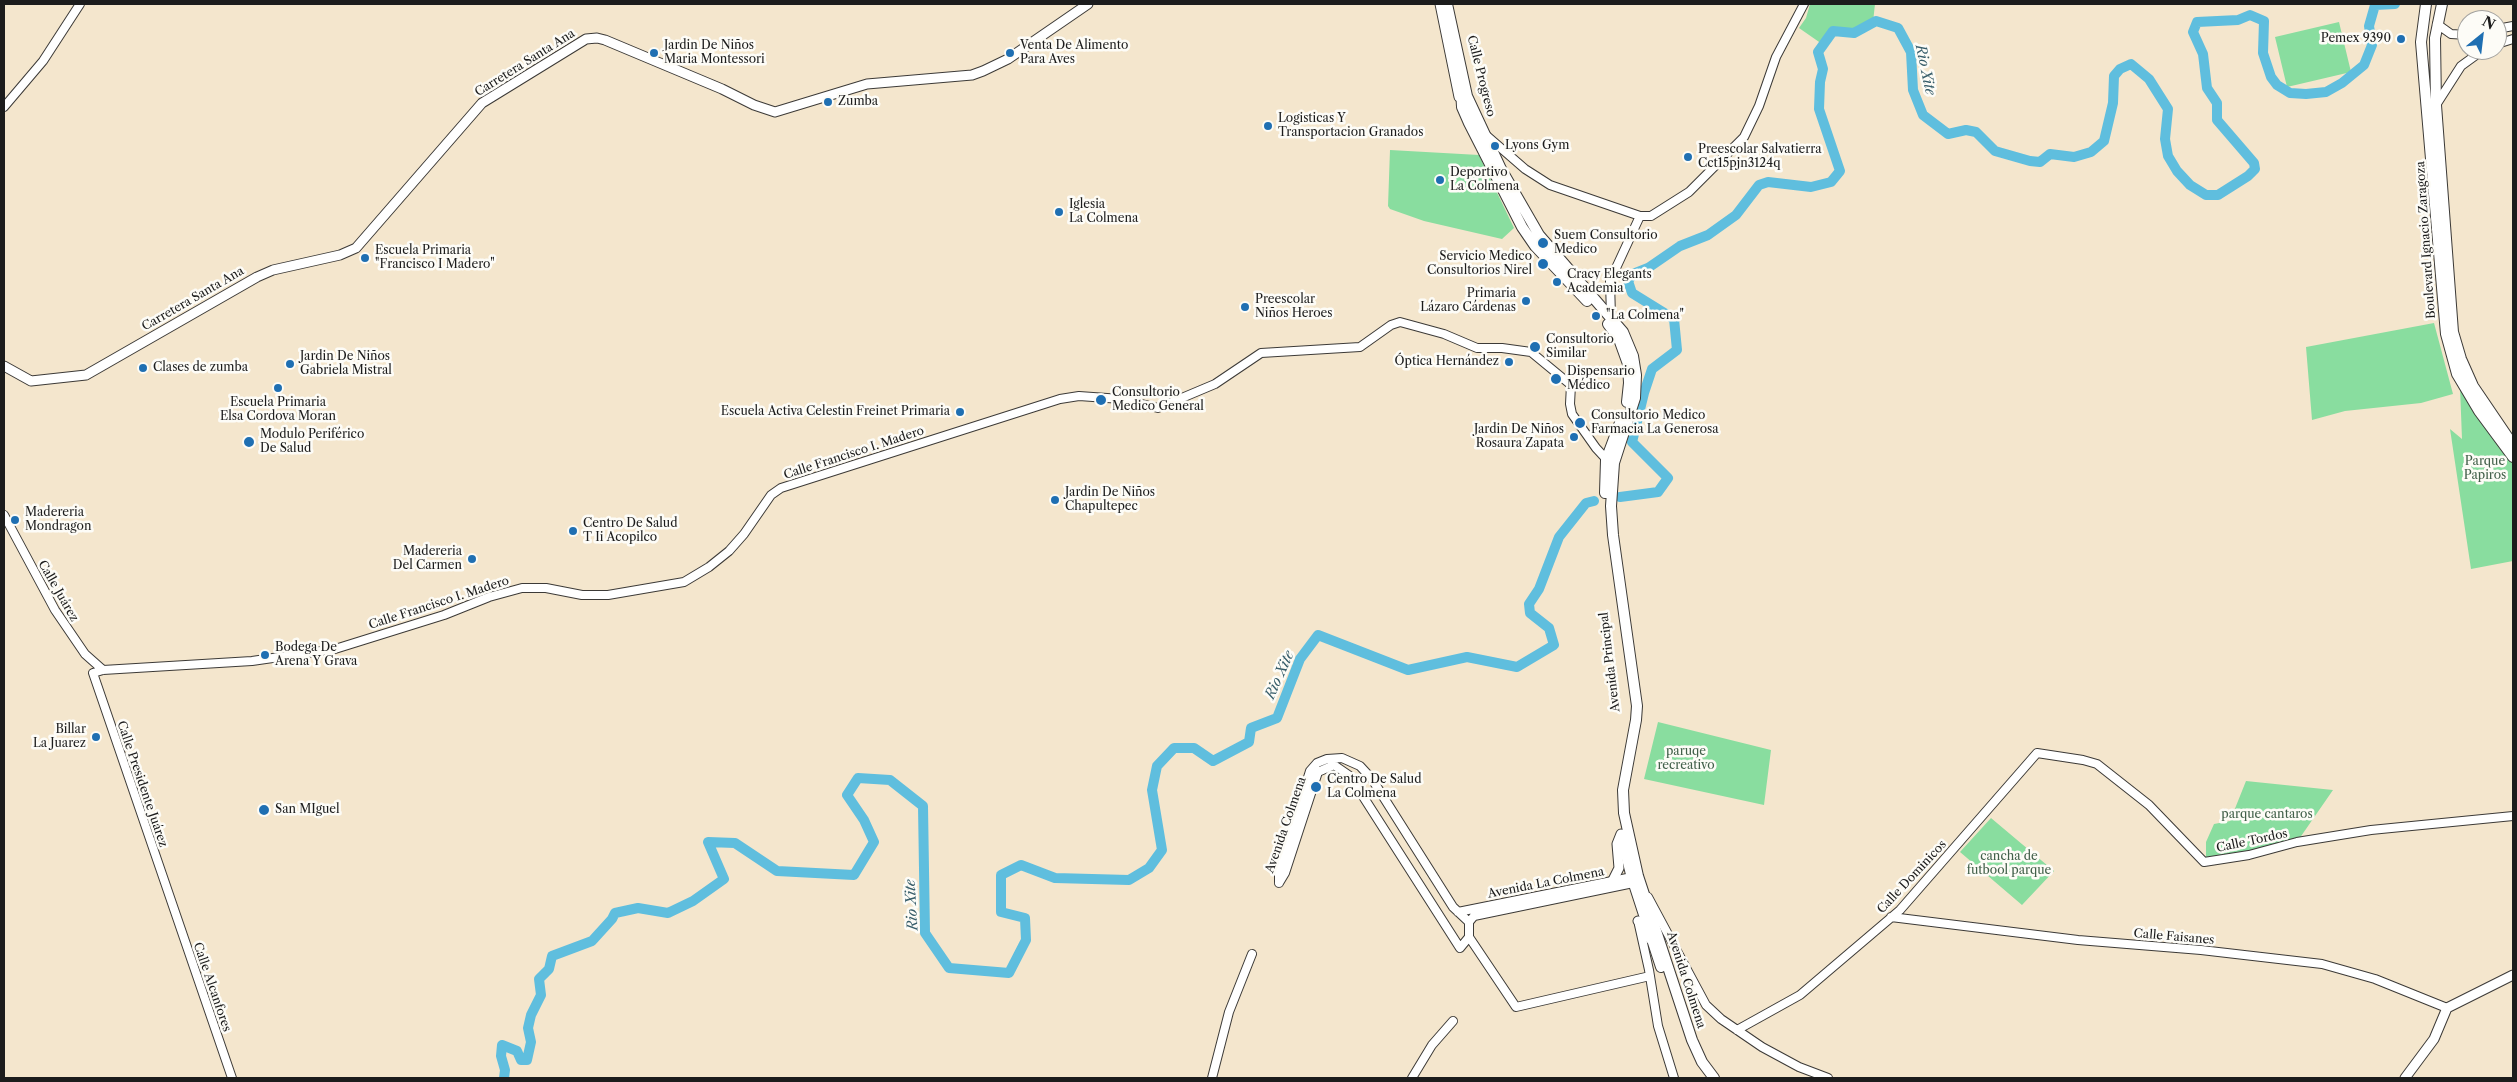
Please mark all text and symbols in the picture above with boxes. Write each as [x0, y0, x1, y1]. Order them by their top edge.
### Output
north arrow [2457, 10, 2507, 60]
text: N [2479, 12, 2498, 34]
street label: Carretera Santa Ana [472, 26, 578, 100]
place label: Pemex 9390 [2321, 32, 2391, 46]
marker: Pemex 9390 [2395, 33, 2407, 45]
street label: Calle Progreso [1464, 34, 1498, 118]
place label: Jardin De Niños Maria Montessori [664, 39, 765, 67]
place label: Venta De Alimento Para Aves [1020, 39, 1128, 67]
water label: Rio Xite [1911, 43, 1939, 97]
marker: Jardin De Niños Maria Montessori [648, 47, 660, 59]
marker: Venta De Alimento Para Aves [1004, 47, 1016, 59]
place label: Zumba [838, 95, 878, 109]
marker: Zumba [822, 96, 834, 108]
place label: Logisticas Y Transportacion Granados [1278, 112, 1423, 140]
marker: Logisticas Y Transportacion Granados [1262, 120, 1274, 132]
place label: Lyons Gym [1505, 139, 1569, 153]
marker: Lyons Gym [1489, 140, 1501, 152]
place label: Preescolar Salvatierra Cct15pjn3124q [1698, 143, 1822, 171]
marker: Preescolar Salvatierra Cct15pjn3124q [1682, 151, 1694, 163]
street label: Boulevard Ignacio Zaragoza [2413, 161, 2439, 319]
place label: Deportivo La Colmena [1450, 166, 1519, 194]
marker: Deportivo La Colmena [1434, 174, 1446, 186]
place label: Iglesia La Colmena [1069, 198, 1138, 226]
marker: Iglesia La Colmena [1053, 206, 1065, 218]
place label: Suem Consultorio Medico [1554, 229, 1658, 257]
marker: Suem Consultorio Medico [1536, 236, 1550, 250]
place label: Escuela Primaria "Francisco I Madero" [375, 244, 495, 272]
place label: Servicio Medico Consultorios Nirel [1427, 250, 1532, 278]
marker: Escuela Primaria "Francisco I Madero" [359, 252, 371, 264]
marker: Servicio Medico Consultorios Nirel [1536, 257, 1550, 271]
street label: Carretera Santa Ana [140, 264, 246, 334]
place label: Cracy Elegants Academia [1567, 268, 1652, 296]
marker: Cracy Elegants Academia [1551, 276, 1563, 288]
place label: Primaria Lázaro Cárdenas [1420, 287, 1516, 315]
place label: Preescolar Niños Heroes [1255, 293, 1333, 321]
marker: Primaria Lázaro Cárdenas [1520, 295, 1532, 307]
marker: Preescolar Niños Heroes [1239, 301, 1251, 313]
place label: "La Colmena" [1606, 309, 1684, 323]
marker: "La Colmena" [1590, 310, 1602, 322]
place label: Consultorio Similar [1546, 333, 1614, 361]
marker: Consultorio Similar [1528, 340, 1542, 354]
place label: Jardin De Niños Gabriela Mistral [300, 350, 392, 378]
place label: Óptica Hernández [1395, 355, 1499, 369]
marker: Óptica Hernández [1503, 356, 1515, 368]
marker: Jardin De Niños Gabriela Mistral [284, 358, 296, 370]
place label: Clases de zumba [153, 361, 248, 375]
marker: Clases de zumba [137, 362, 149, 374]
place label: Dispensario Médico [1567, 365, 1635, 393]
marker: Dispensario Médico [1549, 372, 1563, 386]
marker: Escuela Primaria Elsa Cordova Moran [272, 382, 284, 394]
place label: Consultorio Medico General [1112, 386, 1204, 414]
marker: Consultorio Medico General [1094, 393, 1108, 407]
place label: Escuela Primaria Elsa Cordova Moran [220, 396, 336, 424]
place label: Escuela Activa Celestin Freinet Primaria [721, 405, 950, 419]
marker: Escuela Activa Celestin Freinet Primaria [954, 406, 966, 418]
place label: Consultorio Medico Farmacia La Generosa [1591, 409, 1719, 437]
marker: Consultorio Medico Farmacia La Generosa [1573, 416, 1587, 430]
street label: Calle Francisco I. Madero [782, 423, 926, 483]
place label: Jardin De Niños Rosaura Zapata [1474, 423, 1564, 451]
place label: Modulo Periférico De Salud [260, 428, 364, 456]
marker: Jardin De Niños Rosaura Zapata [1568, 431, 1580, 443]
marker: Modulo Periférico De Salud [242, 435, 256, 449]
park label: Parque Papiros [2464, 455, 2506, 483]
place label: Jardin De Niños Chapultepec [1065, 486, 1155, 514]
marker: Jardin De Niños Chapultepec [1049, 494, 1061, 506]
place label: Madereria Mondragon [25, 506, 91, 534]
marker: Madereria Mondragon [9, 514, 21, 526]
place label: Centro De Salud T Ii Acopilco [583, 517, 678, 545]
marker: Centro De Salud T Ii Acopilco [567, 525, 579, 537]
place label: Madereria Del Carmen [393, 545, 462, 573]
marker: Madereria Del Carmen [466, 553, 478, 565]
street label: Calle Juárez [35, 558, 81, 624]
street label: Calle Francisco I. Madero [367, 573, 511, 633]
street label: Avenida Principal [1597, 611, 1623, 713]
place label: Bodega De Arena Y Grava [275, 641, 357, 669]
water label: Rio Xite [1262, 648, 1298, 702]
marker: Bodega De Arena Y Grava [259, 649, 271, 661]
street label: Calle Presidente Juárez [114, 719, 170, 849]
place label: Billar La Juarez [33, 723, 86, 751]
marker: Billar La Juarez [90, 731, 102, 743]
park label: paruqe recreativo [1657, 745, 1715, 773]
place label: Centro De Salud La Colmena [1327, 773, 1422, 801]
street label: Avenida Colmena [1263, 775, 1309, 875]
marker: Centro De Salud La Colmena [1309, 780, 1323, 794]
marker: San MIguel [257, 803, 271, 817]
place label: San MIguel [275, 803, 340, 817]
park label: parque cantaros [2221, 808, 2313, 822]
street label: Calle Tordos [2215, 826, 2289, 856]
street label: Calle Dominicos [1874, 838, 1950, 916]
park label: cancha de futbool parque [1967, 850, 2051, 878]
street label: Avenida La Colmena [1487, 865, 1605, 901]
water label: Rio Xite [902, 879, 922, 931]
street label: Calle Faisanes [2133, 926, 2215, 948]
street label: Avenida Colmena [1664, 930, 1708, 1030]
street label: Calle Alcanfores [190, 940, 234, 1034]

